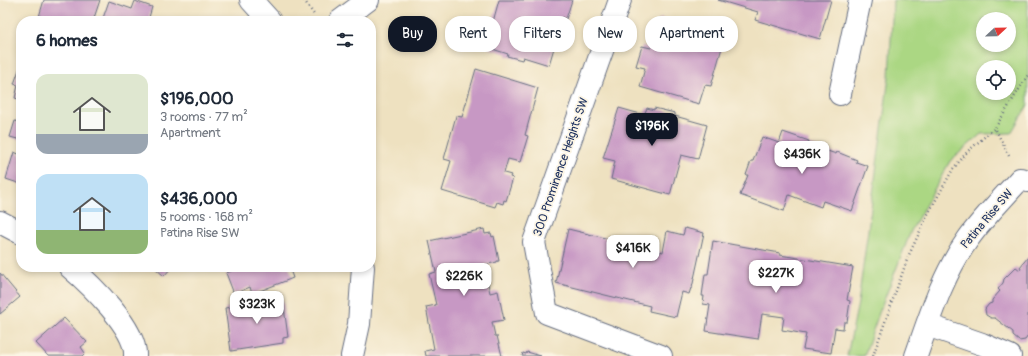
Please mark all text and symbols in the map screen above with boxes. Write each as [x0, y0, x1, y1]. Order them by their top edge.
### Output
north arrow [976, 12, 1016, 52]
map controls [976, 12, 1016, 100]
chip: Buy [388, 16, 437, 52]
chip: Rent [445, 16, 501, 52]
chip: Filters [509, 16, 575, 52]
chip: New [583, 16, 637, 52]
chip: Apartment [645, 16, 738, 52]
icon: filters [334, 29, 356, 51]
text: 6 homes [36, 30, 97, 51]
button: locate [976, 60, 1016, 100]
text: $196,000 [160, 88, 234, 109]
icon: home [68, 90, 116, 138]
street label: 300 Prominence Heights SW [530, 96, 592, 238]
text: 3 rooms · 77 m² [160, 109, 248, 125]
pin: $196K [624, 113, 680, 147]
text: $196K [635, 118, 669, 134]
text: Apartment [160, 125, 221, 141]
pin: $436K [774, 141, 830, 175]
text: $436K [783, 146, 821, 162]
street label: Patina Rise SW [958, 186, 1016, 252]
text: $436,000 [160, 188, 238, 209]
icon: home [68, 190, 116, 238]
text: 5 rooms · 168 m² [160, 209, 253, 225]
text: Patina Rise SW [160, 225, 240, 241]
pin: $416K [605, 235, 661, 269]
text: $416K [615, 240, 651, 256]
pin: $227K [748, 260, 804, 294]
pin: $226K [436, 263, 492, 297]
text: $227K [758, 265, 794, 281]
text: $226K [446, 268, 483, 284]
pin: $323K [229, 291, 285, 325]
text: $323K [239, 296, 275, 312]

